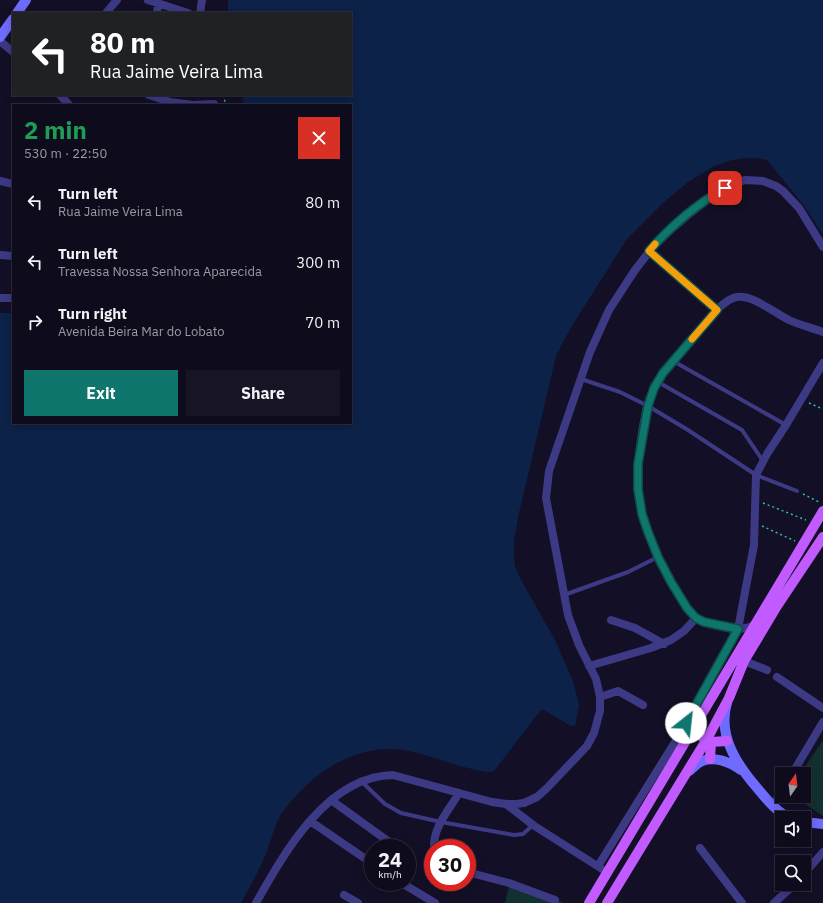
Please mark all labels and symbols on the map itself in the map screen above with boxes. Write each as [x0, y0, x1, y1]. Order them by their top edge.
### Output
pin [708, 171, 742, 205]
position arrow [665, 702, 707, 744]
north arrow [775, 767, 811, 803]
speed limit sign: 30 [424, 839, 476, 891]

